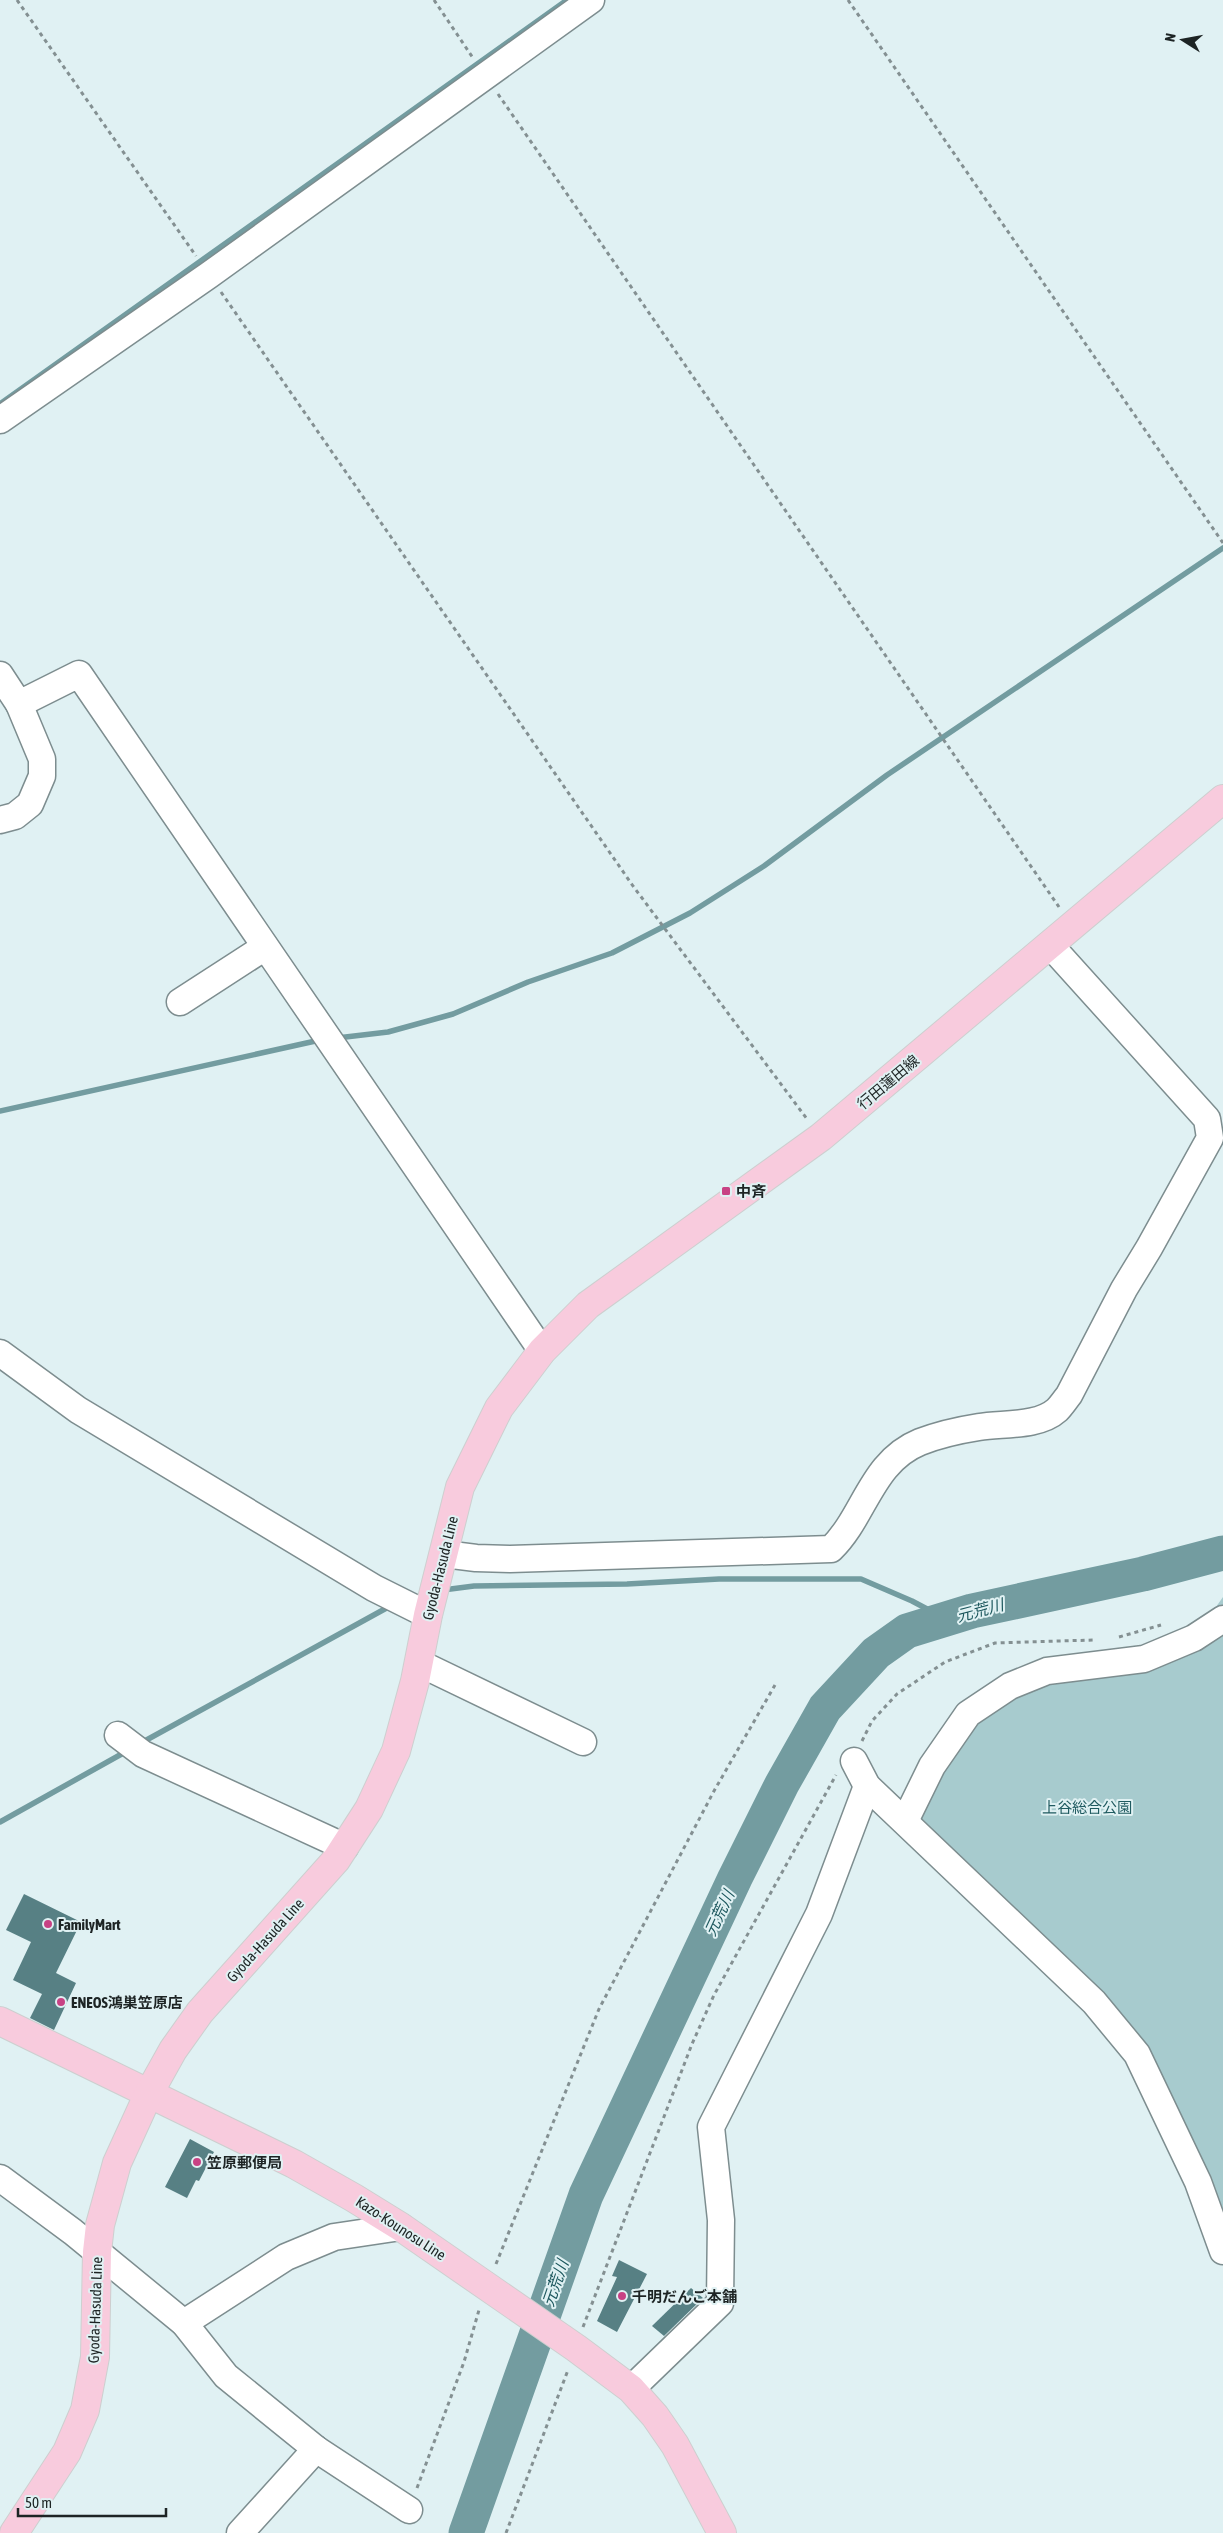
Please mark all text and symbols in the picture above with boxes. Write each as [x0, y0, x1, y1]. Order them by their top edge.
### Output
north arrow [1158, 15, 1208, 65]
text: N [1162, 32, 1179, 43]
street label: 行田蓮田線 [854, 1051, 922, 1113]
place label: 中斉 [736, 1183, 766, 1200]
marker: 中斉 [720, 1185, 732, 1197]
street label: Gyoda-Hasuda Line [419, 1514, 461, 1622]
water label: 元荒川 [954, 1595, 1007, 1625]
park label: 上谷総合公園 [1042, 1799, 1132, 1816]
water label: 元荒川 [701, 1886, 738, 1939]
street label: Gyoda-Hasuda Line [223, 1895, 307, 1985]
place label: FamilyMart [58, 1916, 121, 1933]
marker: FamilyMart [42, 1918, 54, 1930]
place label: ENEOS鴻巣笠原店 [71, 1994, 183, 2011]
marker: ENEOS鴻巣笠原店 [55, 1996, 67, 2008]
place label: 笠原郵便局 [207, 2154, 282, 2171]
marker: 笠原郵便局 [191, 2156, 203, 2168]
street label: Kazo-Kounosu Line [353, 2193, 449, 2263]
water label: 元荒川 [539, 2255, 572, 2309]
street label: Gyoda-Hasuda Line [85, 2256, 105, 2364]
place label: 千明だんご本舗 [632, 2288, 737, 2305]
marker: 千明だんご本舗 [616, 2290, 628, 2302]
scale bar [18, 2486, 165, 2518]
text: 50 m [25, 2494, 52, 2511]

